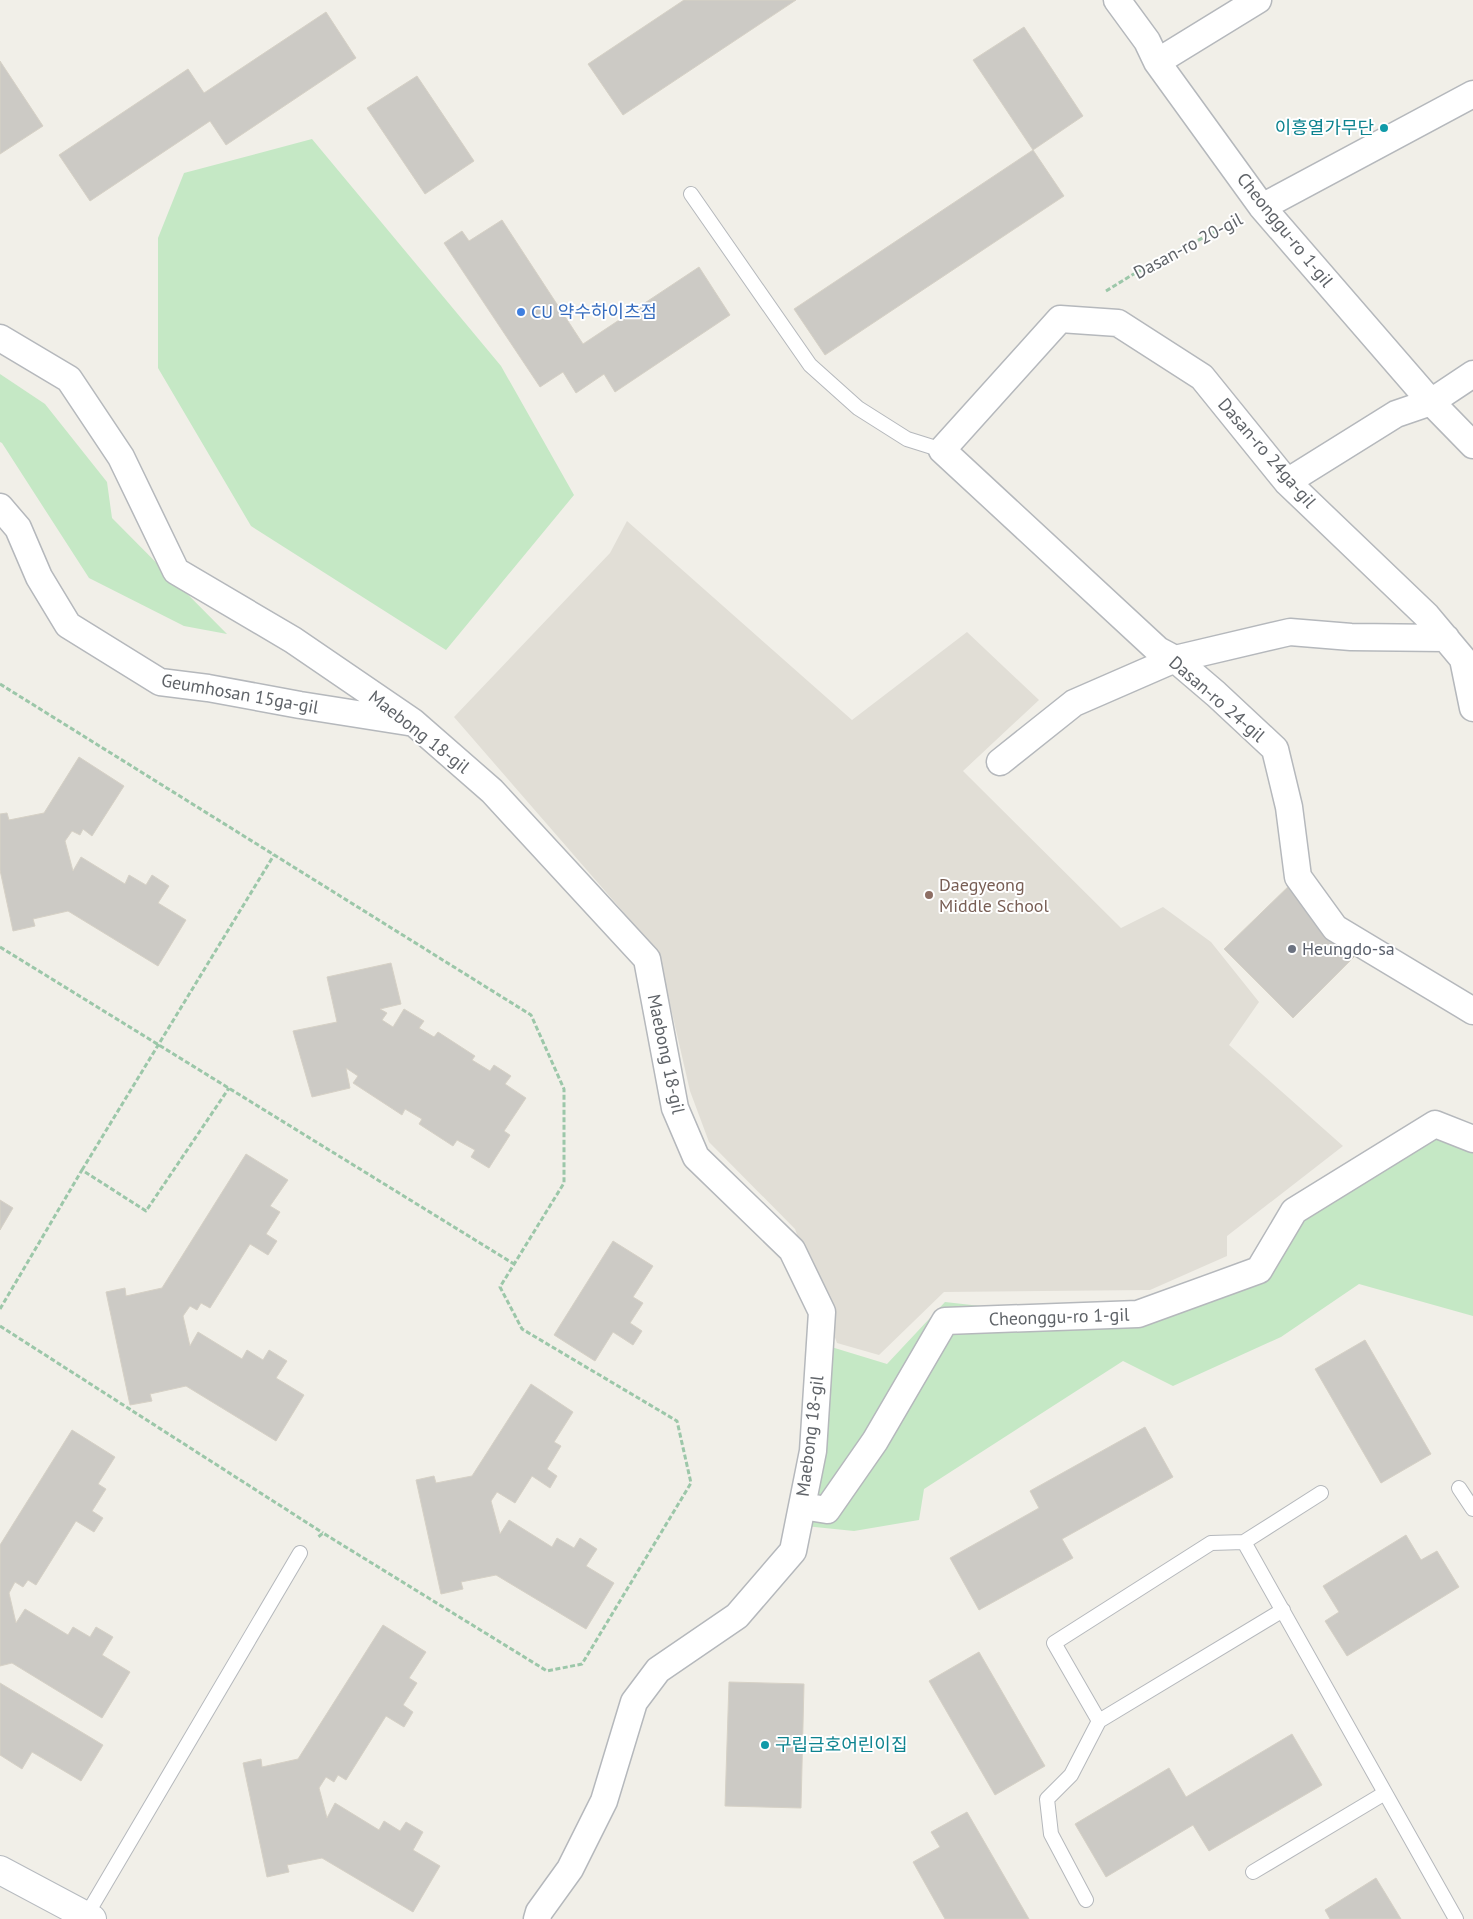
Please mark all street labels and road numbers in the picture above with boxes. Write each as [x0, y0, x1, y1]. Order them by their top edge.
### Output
street label: Cheonggu-ro 1-gil [1232, 168, 1339, 292]
street label: Dasan-ro 20-gil [1129, 207, 1247, 284]
street label: Dasan-ro 24ga-gil [1213, 393, 1322, 513]
street label: Dasan-ro 24-gil [1165, 651, 1271, 747]
street label: Geumhosan 15ga-gil [160, 668, 321, 719]
street label: Maebong 18-gil [364, 685, 475, 779]
street label: Maebong 18-gil [643, 992, 691, 1117]
street label: Cheonggu-ro 1-gil [988, 1303, 1130, 1330]
street label: Maebong 18-gil [791, 1373, 828, 1498]

